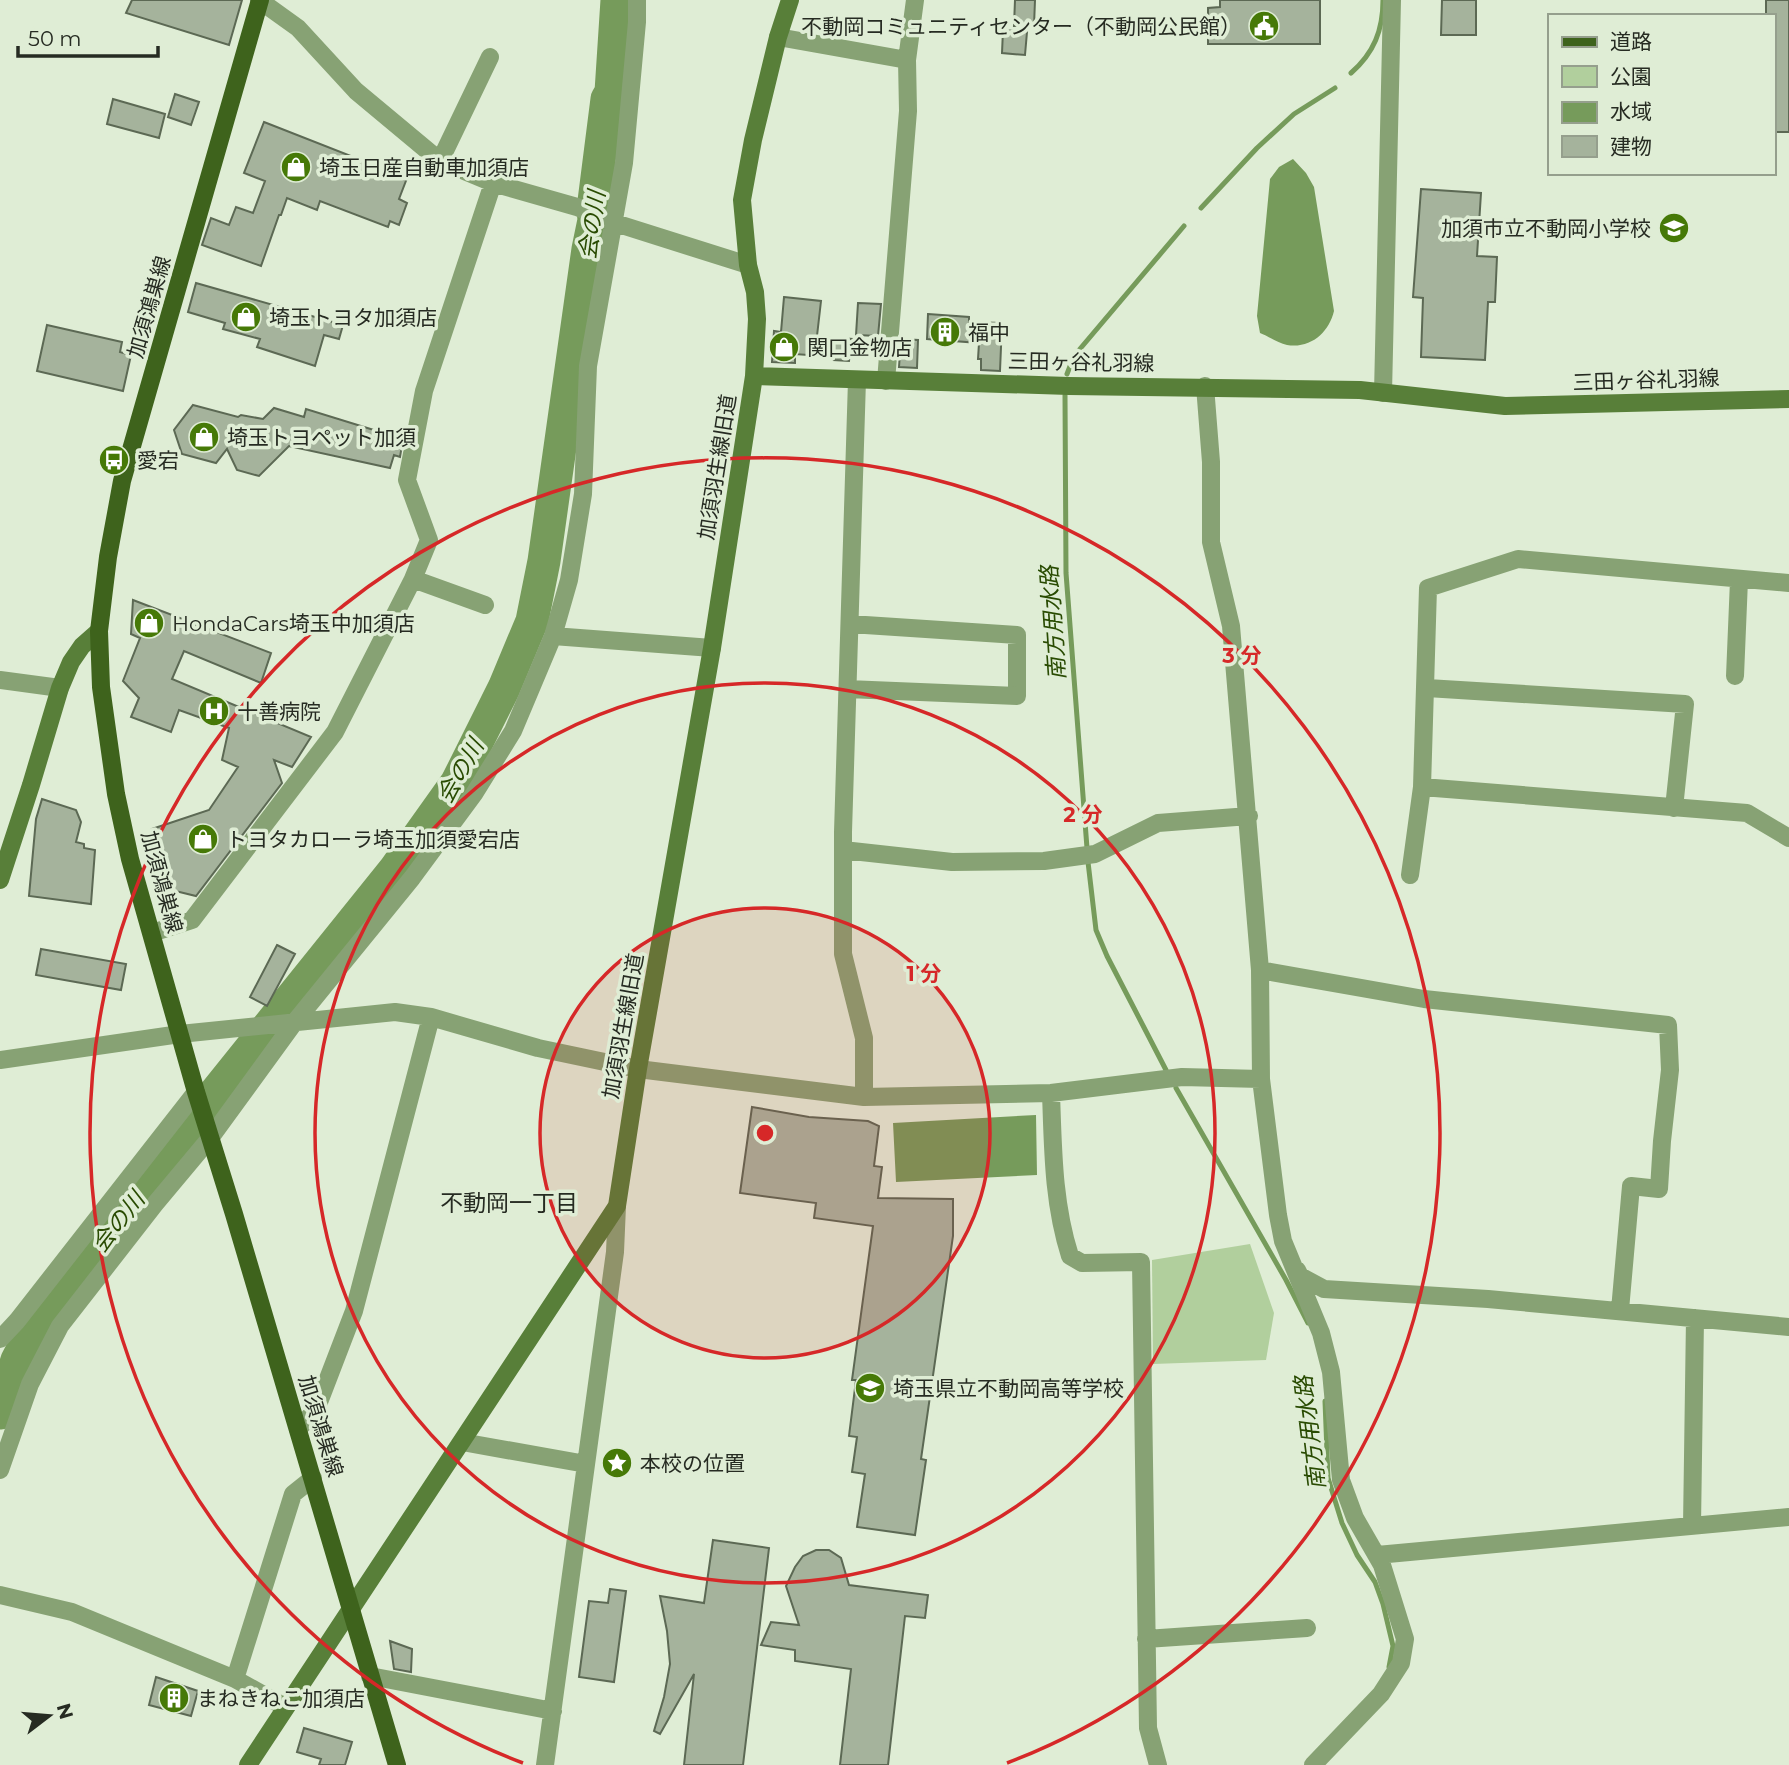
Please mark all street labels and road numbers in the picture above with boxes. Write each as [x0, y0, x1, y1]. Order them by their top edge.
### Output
street label: 加須鴻巣線 [123, 253, 175, 361]
street label: 三田ヶ谷礼羽線 [1007, 348, 1155, 376]
street label: 三田ヶ谷礼羽線 [1572, 365, 1720, 395]
street label: 加須羽生線旧道 [693, 392, 741, 542]
street label: 加須鴻巣線 [136, 828, 188, 936]
street label: 加須羽生線旧道 [598, 951, 648, 1101]
street label: 加須鴻巣線 [294, 1372, 348, 1480]

